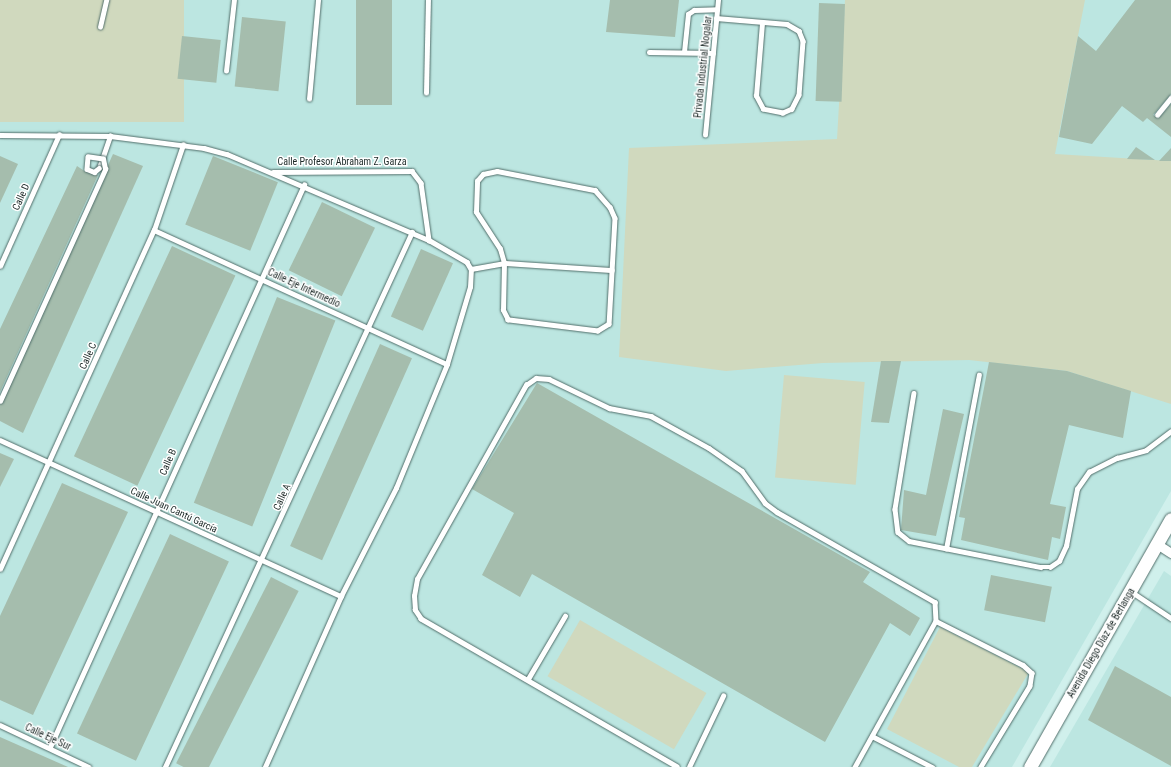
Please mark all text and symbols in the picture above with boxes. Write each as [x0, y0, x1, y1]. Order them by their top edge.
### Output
street label: Privada Industrial Nogalar [692, 15, 714, 119]
street label: Calle Profesor Abraham Z. Garza [277, 156, 407, 168]
street label: Calle D [10, 182, 32, 212]
street label: Calle Eje Intermedio [266, 266, 342, 310]
street label: Calle C [77, 341, 99, 371]
street label: Calle B [157, 447, 179, 477]
street label: Calle A [271, 482, 293, 512]
street label: Calle Juan Cantú García [129, 485, 219, 535]
street label: Avenida Diego Díaz de Berlanga [1065, 586, 1137, 700]
street label: Calle Eje Sur [23, 721, 73, 753]

